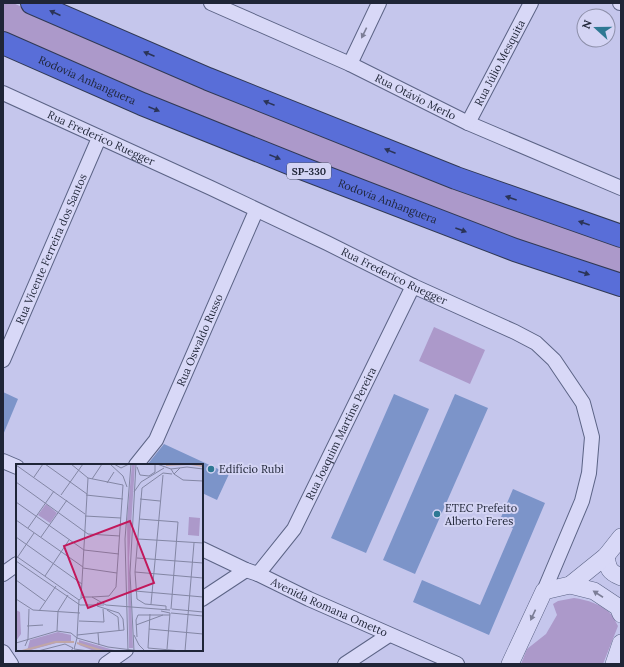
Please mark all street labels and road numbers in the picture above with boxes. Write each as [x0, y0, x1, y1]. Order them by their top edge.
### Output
street label: Rua Júlio Mesquita [471, 17, 528, 108]
street label: Rodovia Anhanguera [36, 52, 138, 108]
street label: Rua Otávio Merlo [373, 71, 458, 123]
street label: Rua Frederico Ruegger [45, 107, 157, 169]
road number: SP-330 [287, 163, 331, 179]
street label: Rua Vicente Ferreira dos Santos [12, 171, 90, 326]
street label: Rodovia Anhanguera [336, 176, 440, 227]
street label: Rua Frederico Ruegger [339, 244, 450, 308]
street label: Rua Oswaldo Russo [173, 292, 226, 388]
street label: Rua Joaquim Martins Pereira [302, 364, 379, 502]
street label: Avenida Romana Ometto [268, 574, 390, 640]

